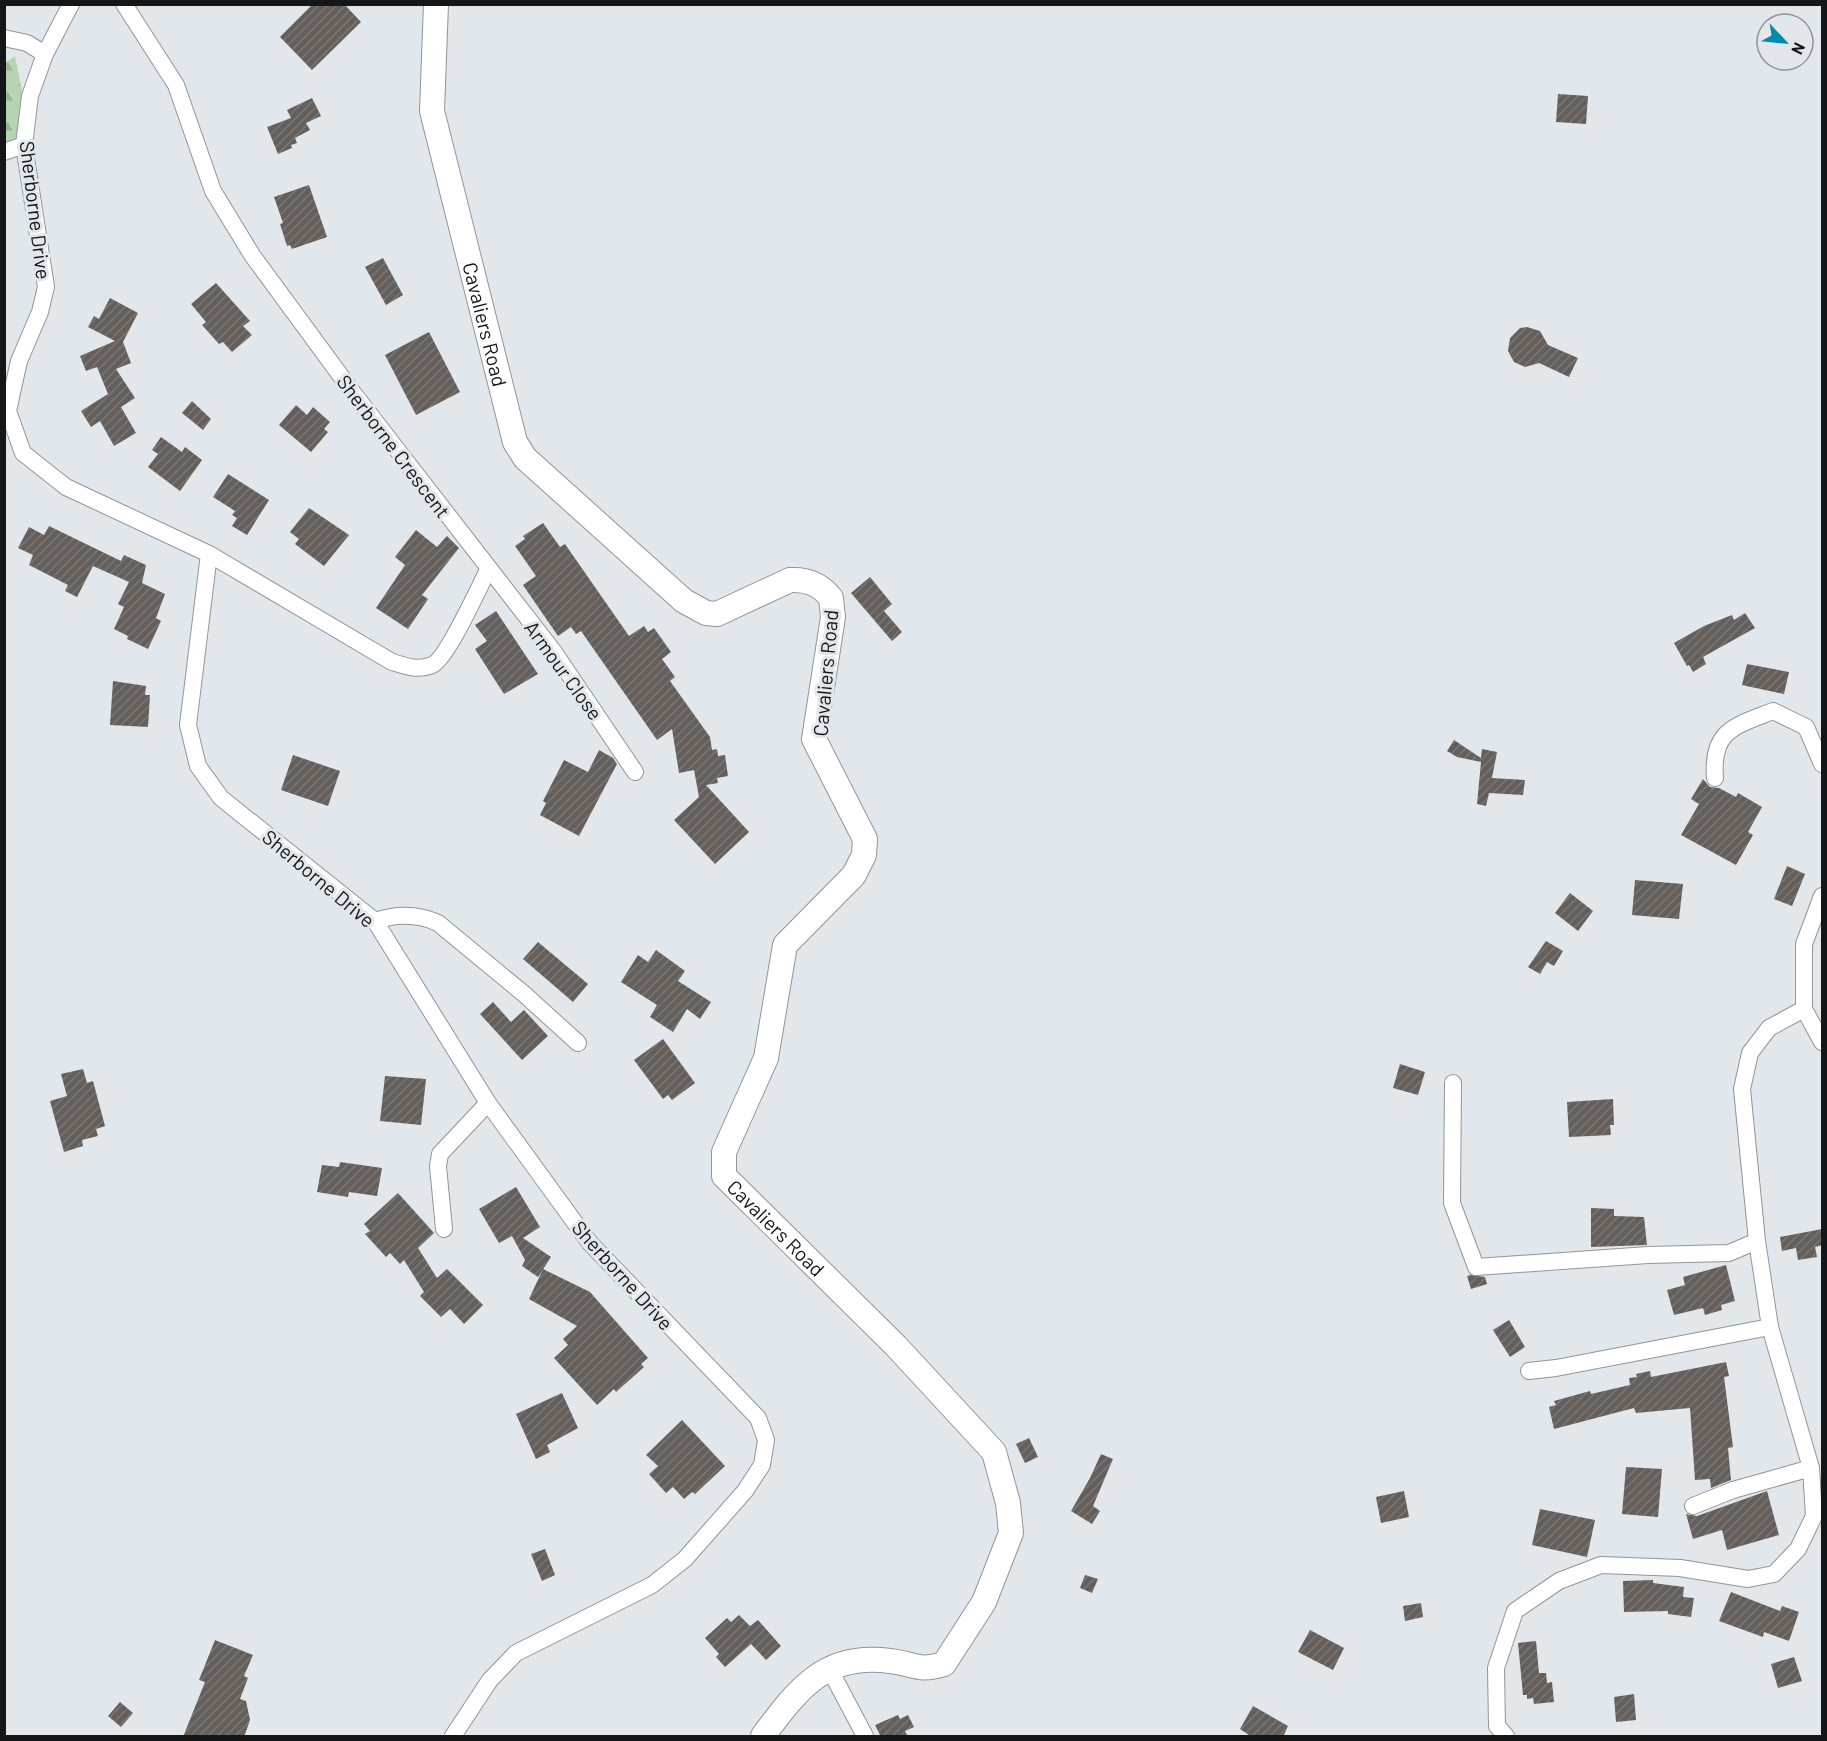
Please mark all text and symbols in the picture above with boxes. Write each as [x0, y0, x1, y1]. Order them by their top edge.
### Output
north arrow [1755, 12, 1815, 72]
text: N [1788, 40, 1810, 58]
street label: Sherborne Drive [16, 140, 56, 280]
street label: Cavaliers Road [458, 260, 513, 389]
street label: Sherborne Crescent [332, 370, 456, 522]
street label: Cavaliers Road [808, 609, 842, 737]
street label: Armour Close [520, 616, 608, 724]
street label: Sherborne Drive [258, 824, 380, 932]
street label: Cavaliers Road [723, 1174, 830, 1281]
street label: Sherborne Drive [568, 1215, 678, 1335]

